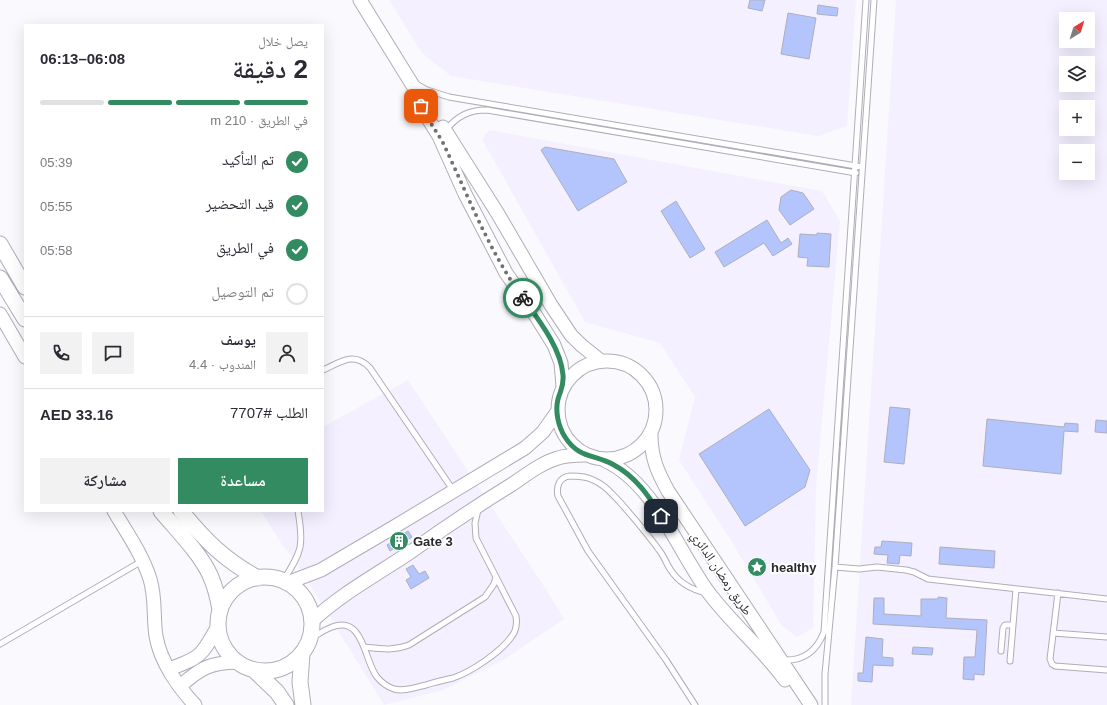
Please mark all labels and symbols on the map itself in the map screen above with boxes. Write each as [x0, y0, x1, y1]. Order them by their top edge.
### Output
north arrow [1059, 12, 1095, 48]
pin [404, 89, 438, 123]
courier [503, 278, 543, 318]
pin [644, 499, 678, 533]
street label: طريق رمضان الدائري [685, 529, 755, 620]
building icon: Gate 3 [388, 530, 410, 552]
place label: Gate 3 [413, 534, 453, 549]
place icon: healthy [746, 556, 768, 578]
place label: healthy [771, 560, 817, 575]

